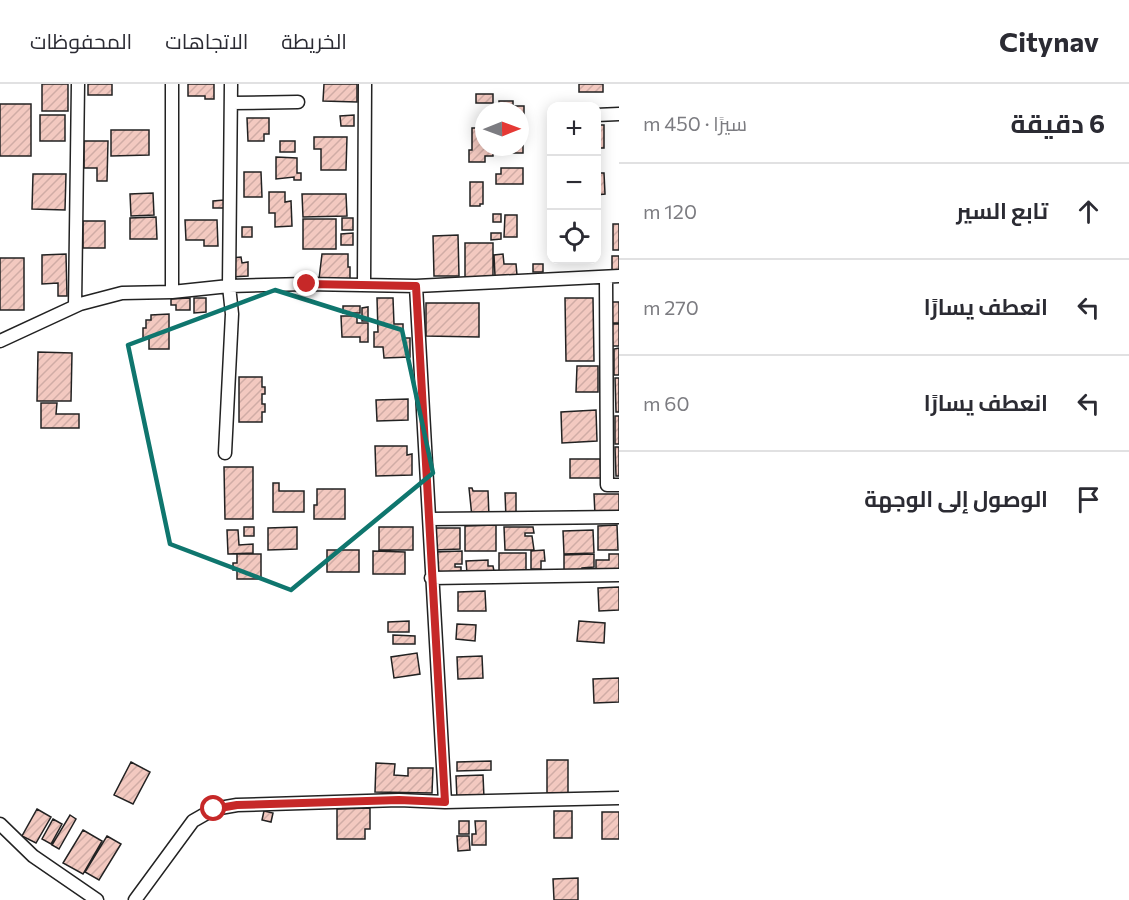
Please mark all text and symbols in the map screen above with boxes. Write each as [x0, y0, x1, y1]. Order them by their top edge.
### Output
text: Citynav [999, 24, 1099, 58]
text: المحفوظات [30, 28, 132, 53]
text: الاتجاهات [165, 28, 248, 53]
text: الخريطة [281, 28, 347, 53]
north arrow [475, 102, 529, 156]
map controls [547, 102, 601, 264]
button: + [547, 102, 601, 156]
text: 6 دقيقة [1010, 107, 1105, 138]
text: سيرًا · 450 m [643, 111, 747, 135]
button: − [547, 156, 601, 210]
icon: ahead [1072, 195, 1105, 228]
text: تابع السير [956, 197, 1048, 224]
text: 120 m [643, 199, 697, 223]
button: locate [547, 210, 601, 264]
route end [293, 270, 319, 296]
icon: left [1072, 291, 1105, 324]
text: انعطف يسارًا [924, 293, 1048, 320]
text: 270 m [643, 295, 699, 319]
icon: left [1072, 387, 1105, 420]
text: انعطف يسارًا [924, 389, 1048, 416]
text: 60 m [643, 391, 690, 415]
icon: arrive [1072, 483, 1105, 516]
text: الوصول إلى الوجهة [864, 485, 1048, 512]
route start [200, 795, 226, 821]

